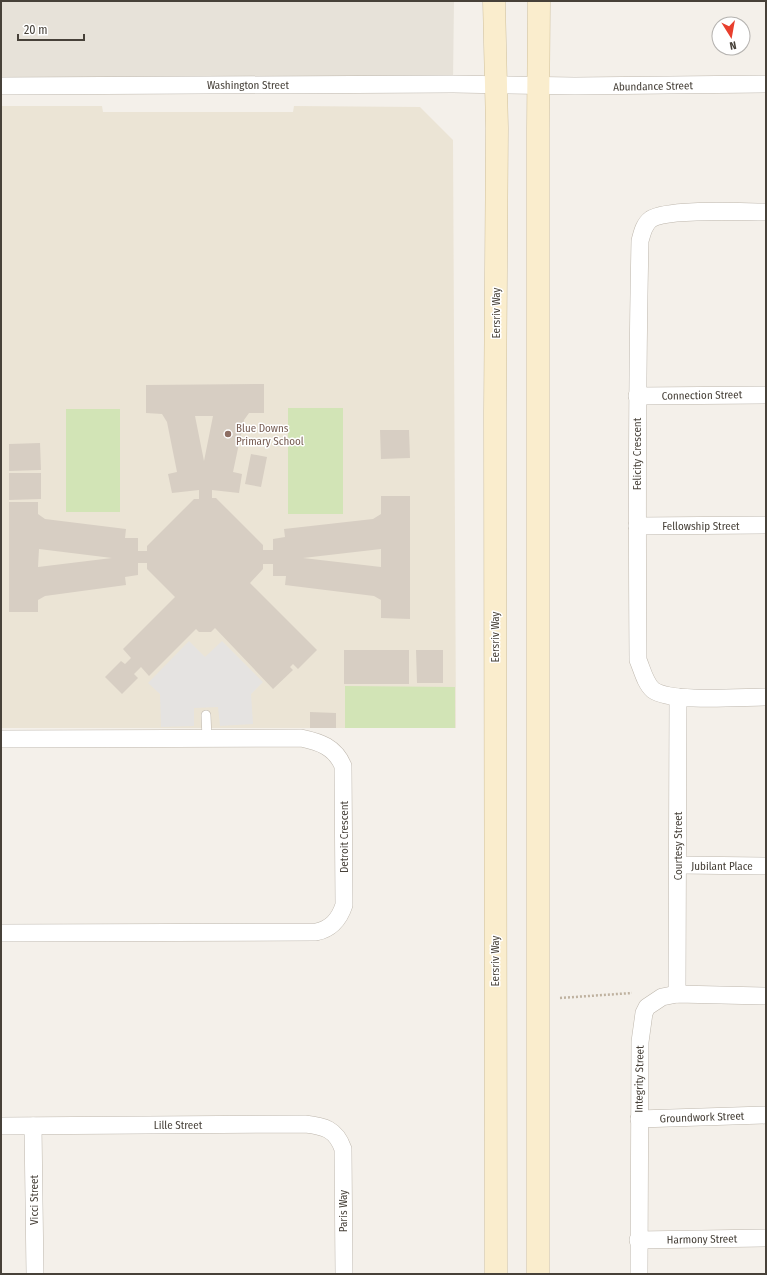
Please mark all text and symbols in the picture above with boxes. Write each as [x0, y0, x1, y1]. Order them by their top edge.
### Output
scale bar [18, 16, 84, 42]
north arrow [711, 16, 751, 56]
text: 20 m [24, 23, 48, 37]
text: N [728, 38, 737, 52]
street label: Washington Street [207, 79, 289, 92]
street label: Abundance Street [613, 79, 693, 94]
street label: Eersriv Way [490, 287, 503, 338]
street label: Connection Street [662, 388, 743, 403]
street label: Felicity Crescent [631, 417, 644, 490]
place label: Blue Downs Primary School [236, 422, 304, 448]
marker: Blue Downs Primary School [223, 429, 233, 439]
street label: Fellowship Street [662, 520, 740, 533]
street label: Eersriv Way [489, 611, 502, 662]
street label: Detroit Crescent [338, 801, 351, 873]
street label: Courtesy Street [672, 811, 685, 880]
street label: Jubilant Place [691, 860, 753, 873]
street label: Eersriv Way [489, 935, 502, 986]
street label: Integrity Street [632, 1045, 647, 1113]
street label: Groundwork Street [659, 1110, 745, 1125]
street label: Lille Street [154, 1119, 203, 1132]
street label: Vicci Street [28, 1175, 41, 1225]
street label: Paris Way [337, 1190, 350, 1232]
street label: Harmony Street [667, 1232, 738, 1247]

